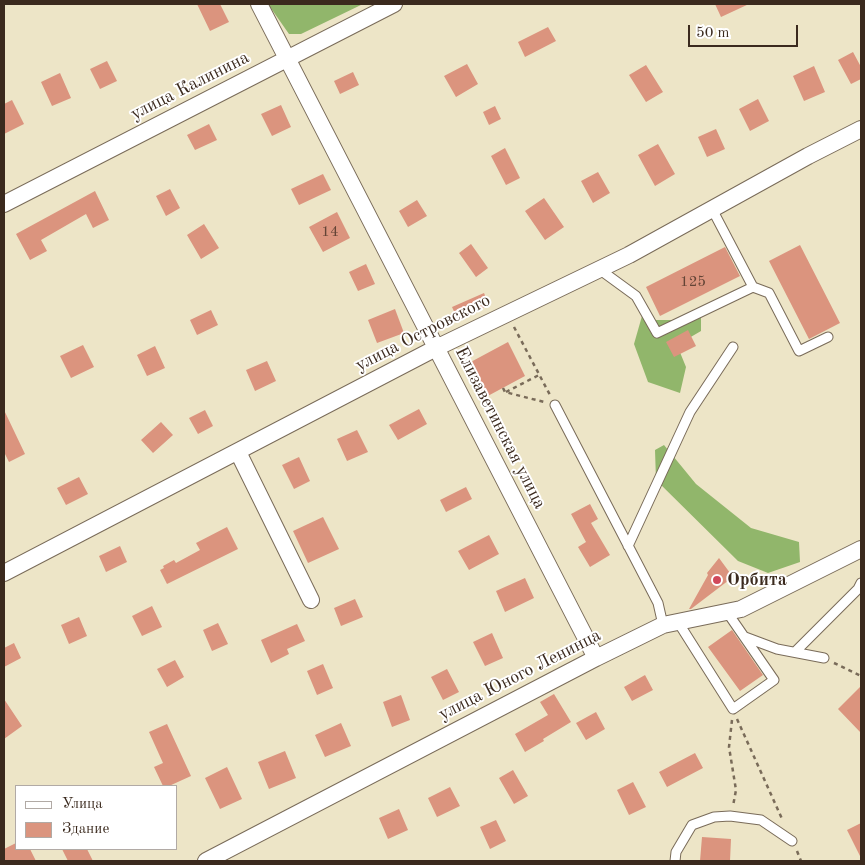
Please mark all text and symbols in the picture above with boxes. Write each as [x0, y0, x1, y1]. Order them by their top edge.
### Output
scale bar [690, 15, 800, 47]
text: 50 m [696, 26, 730, 41]
street label: улица Калинина [127, 47, 253, 125]
house number: 14 [321, 223, 339, 241]
house number: 125 [680, 273, 706, 291]
street label: улица Островского [352, 290, 494, 376]
street label: Елизаветинская улица [450, 343, 550, 513]
place label: Орбита [727, 569, 787, 591]
marker: Орбита [711, 574, 723, 586]
street label: улица Юного Ленинца [435, 625, 605, 725]
legend [15, 785, 178, 850]
text: Улица [62, 797, 103, 812]
text: Здание [62, 822, 109, 837]

